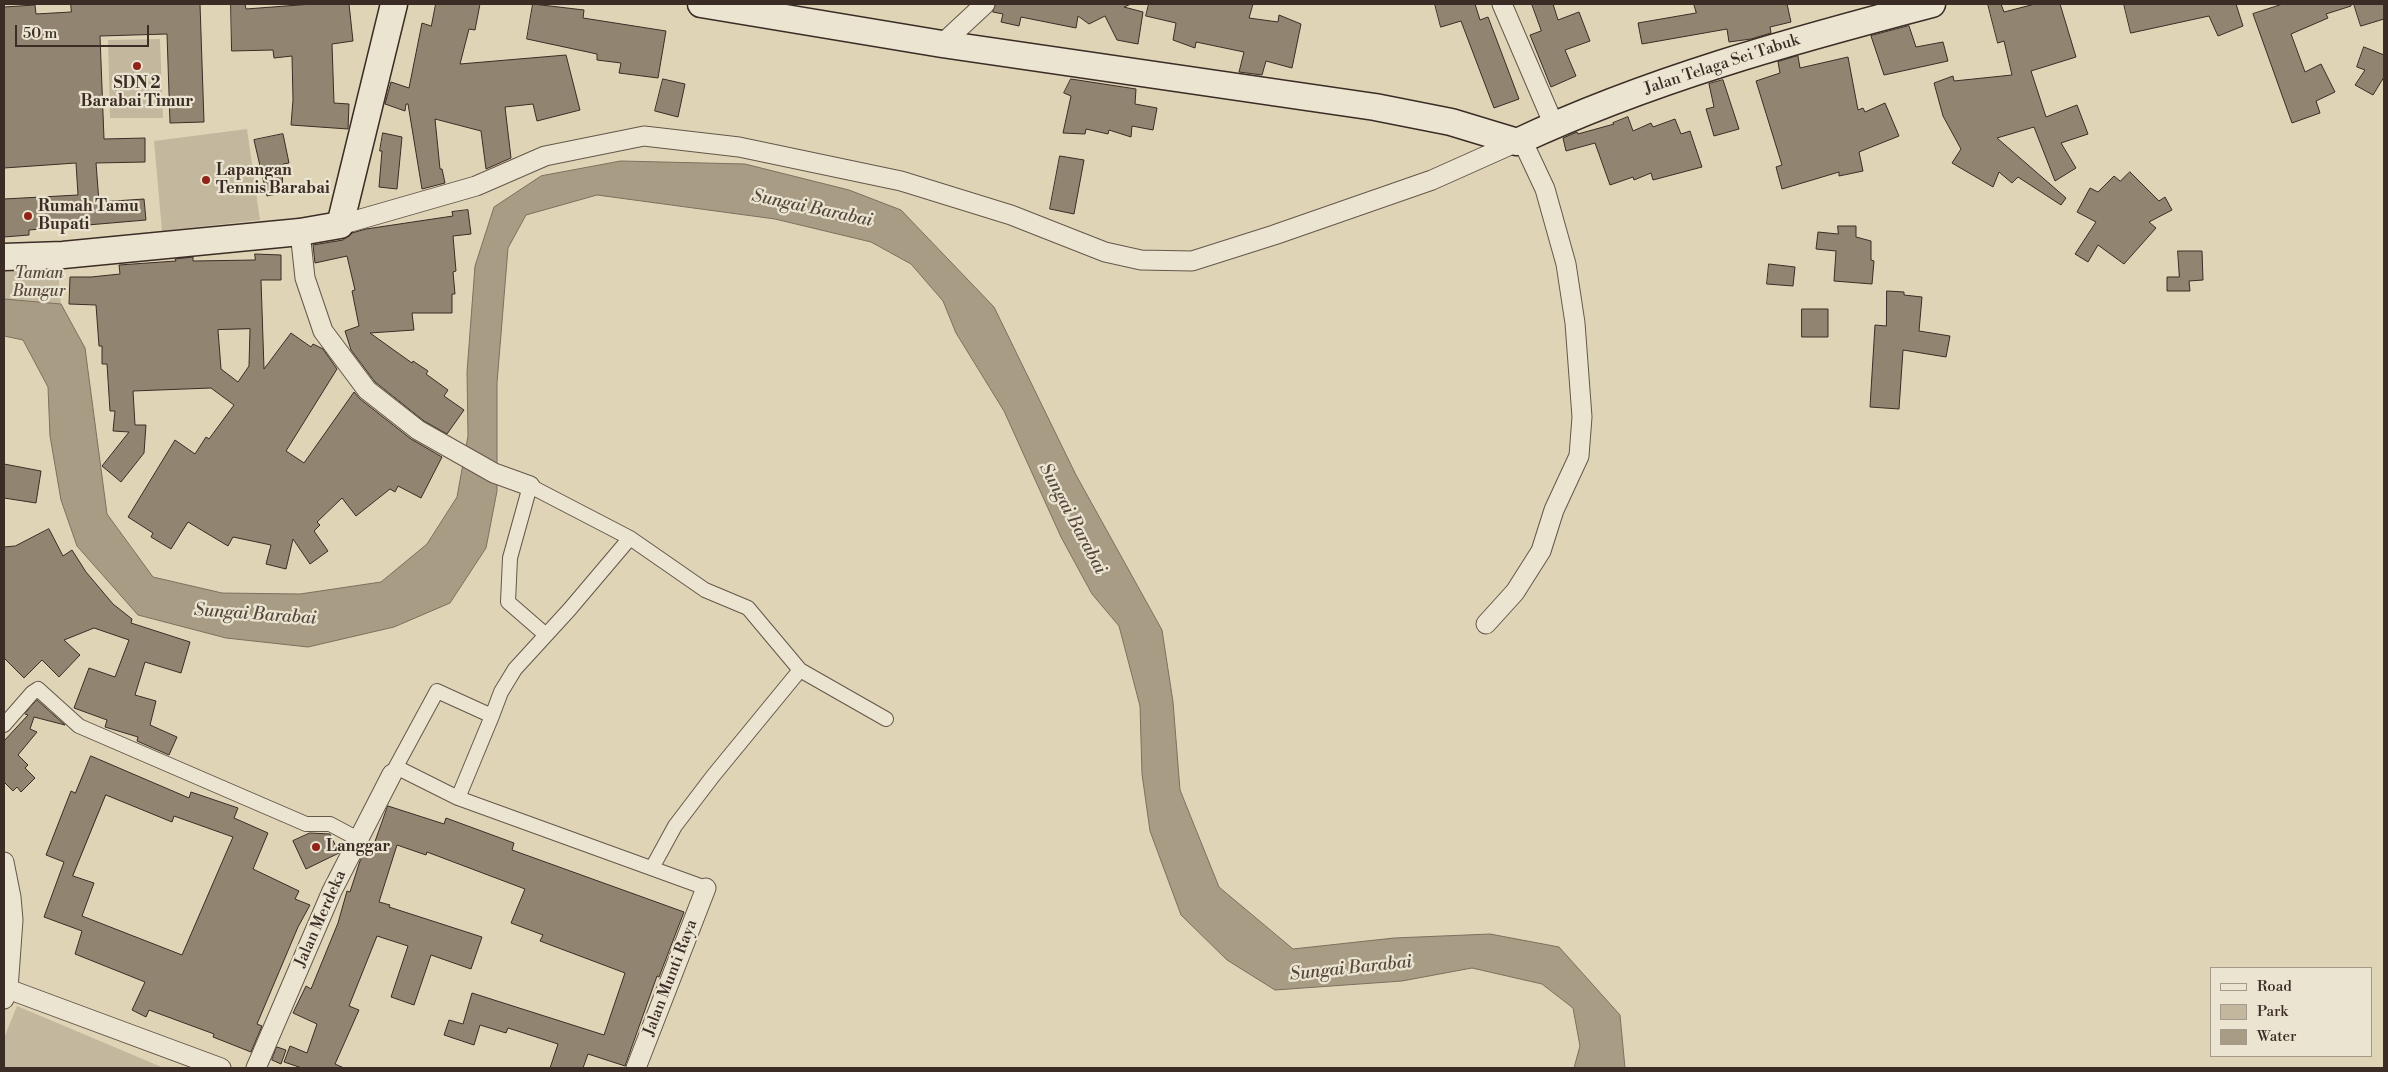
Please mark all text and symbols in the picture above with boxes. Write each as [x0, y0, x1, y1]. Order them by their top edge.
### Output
scale bar [18, 15, 151, 47]
text: 50 m [23, 24, 57, 43]
street label: Jalan Telaga Sei Tabuk [1642, 31, 1802, 99]
marker: SDN 2 Barabai Timur [131, 60, 143, 72]
place label: SDN 2 Barabai Timur [81, 74, 193, 112]
place label: Lapangan Tennis Barabai [216, 161, 330, 199]
marker: Lapangan Tennis Barabai [200, 174, 212, 186]
water label: Sungai Barabai [750, 186, 874, 232]
place label: Rumah Tamu Bupati [38, 197, 139, 235]
marker: Rumah Tamu Bupati [22, 210, 34, 222]
park label: Taman Bungur [12, 264, 66, 302]
water label: Sungai Barabai [1034, 460, 1110, 578]
water label: Sungai Barabai [193, 600, 317, 630]
place label: Langgar [326, 837, 390, 857]
marker: Langgar [310, 841, 322, 853]
street label: Jalan Merdeka [291, 868, 351, 970]
street label: Jalan Munti Raya [640, 917, 702, 1039]
water label: Sungai Barabai [1289, 952, 1413, 986]
legend [2210, 967, 2373, 1057]
text: Road [2257, 977, 2292, 996]
text: Park [2257, 1002, 2288, 1021]
text: Water [2257, 1027, 2296, 1046]

